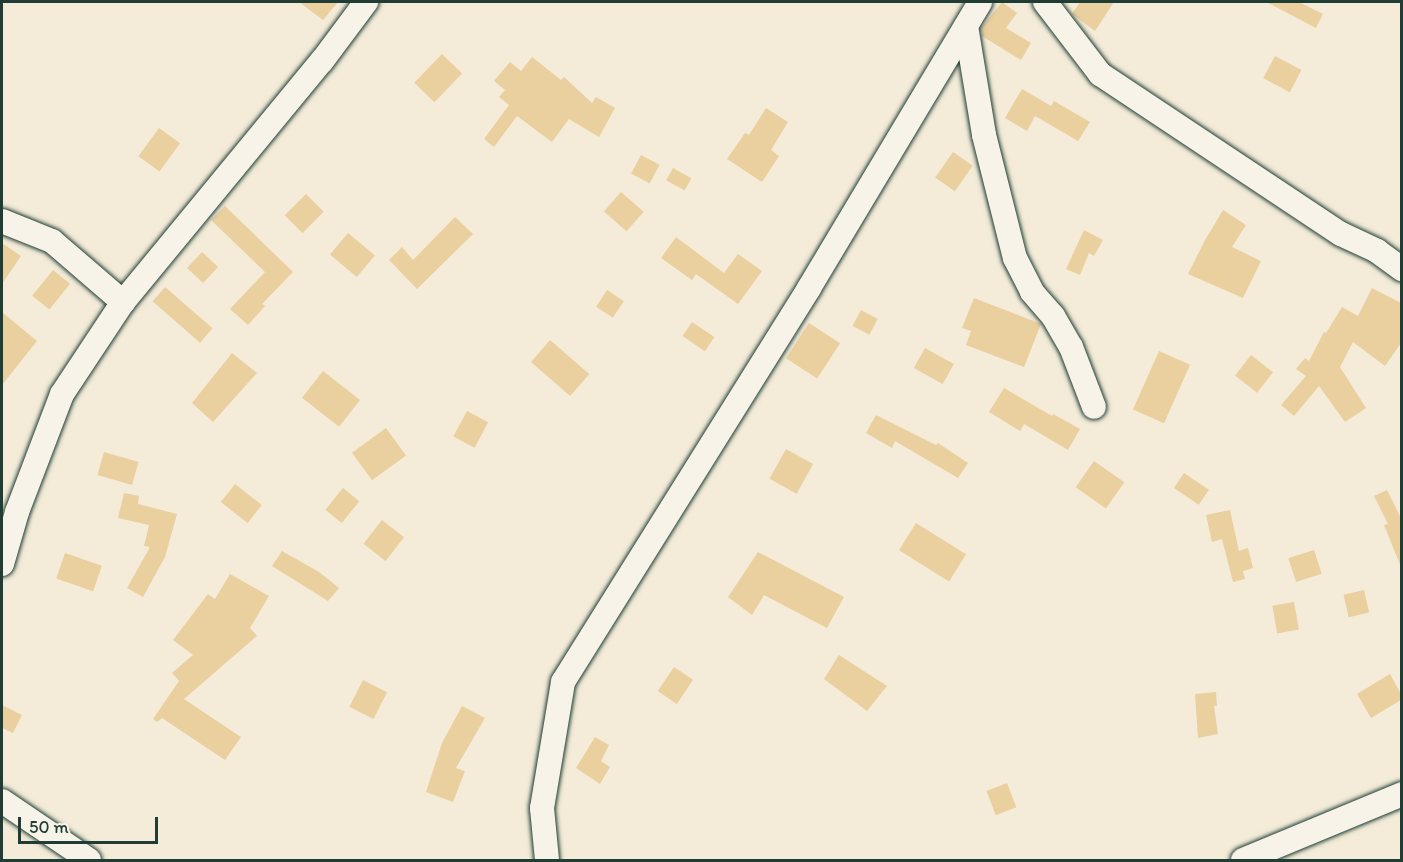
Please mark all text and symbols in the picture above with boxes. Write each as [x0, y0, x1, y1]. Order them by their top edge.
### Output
scale bar [21, 805, 160, 843]
text: 50 m [29, 816, 69, 838]

